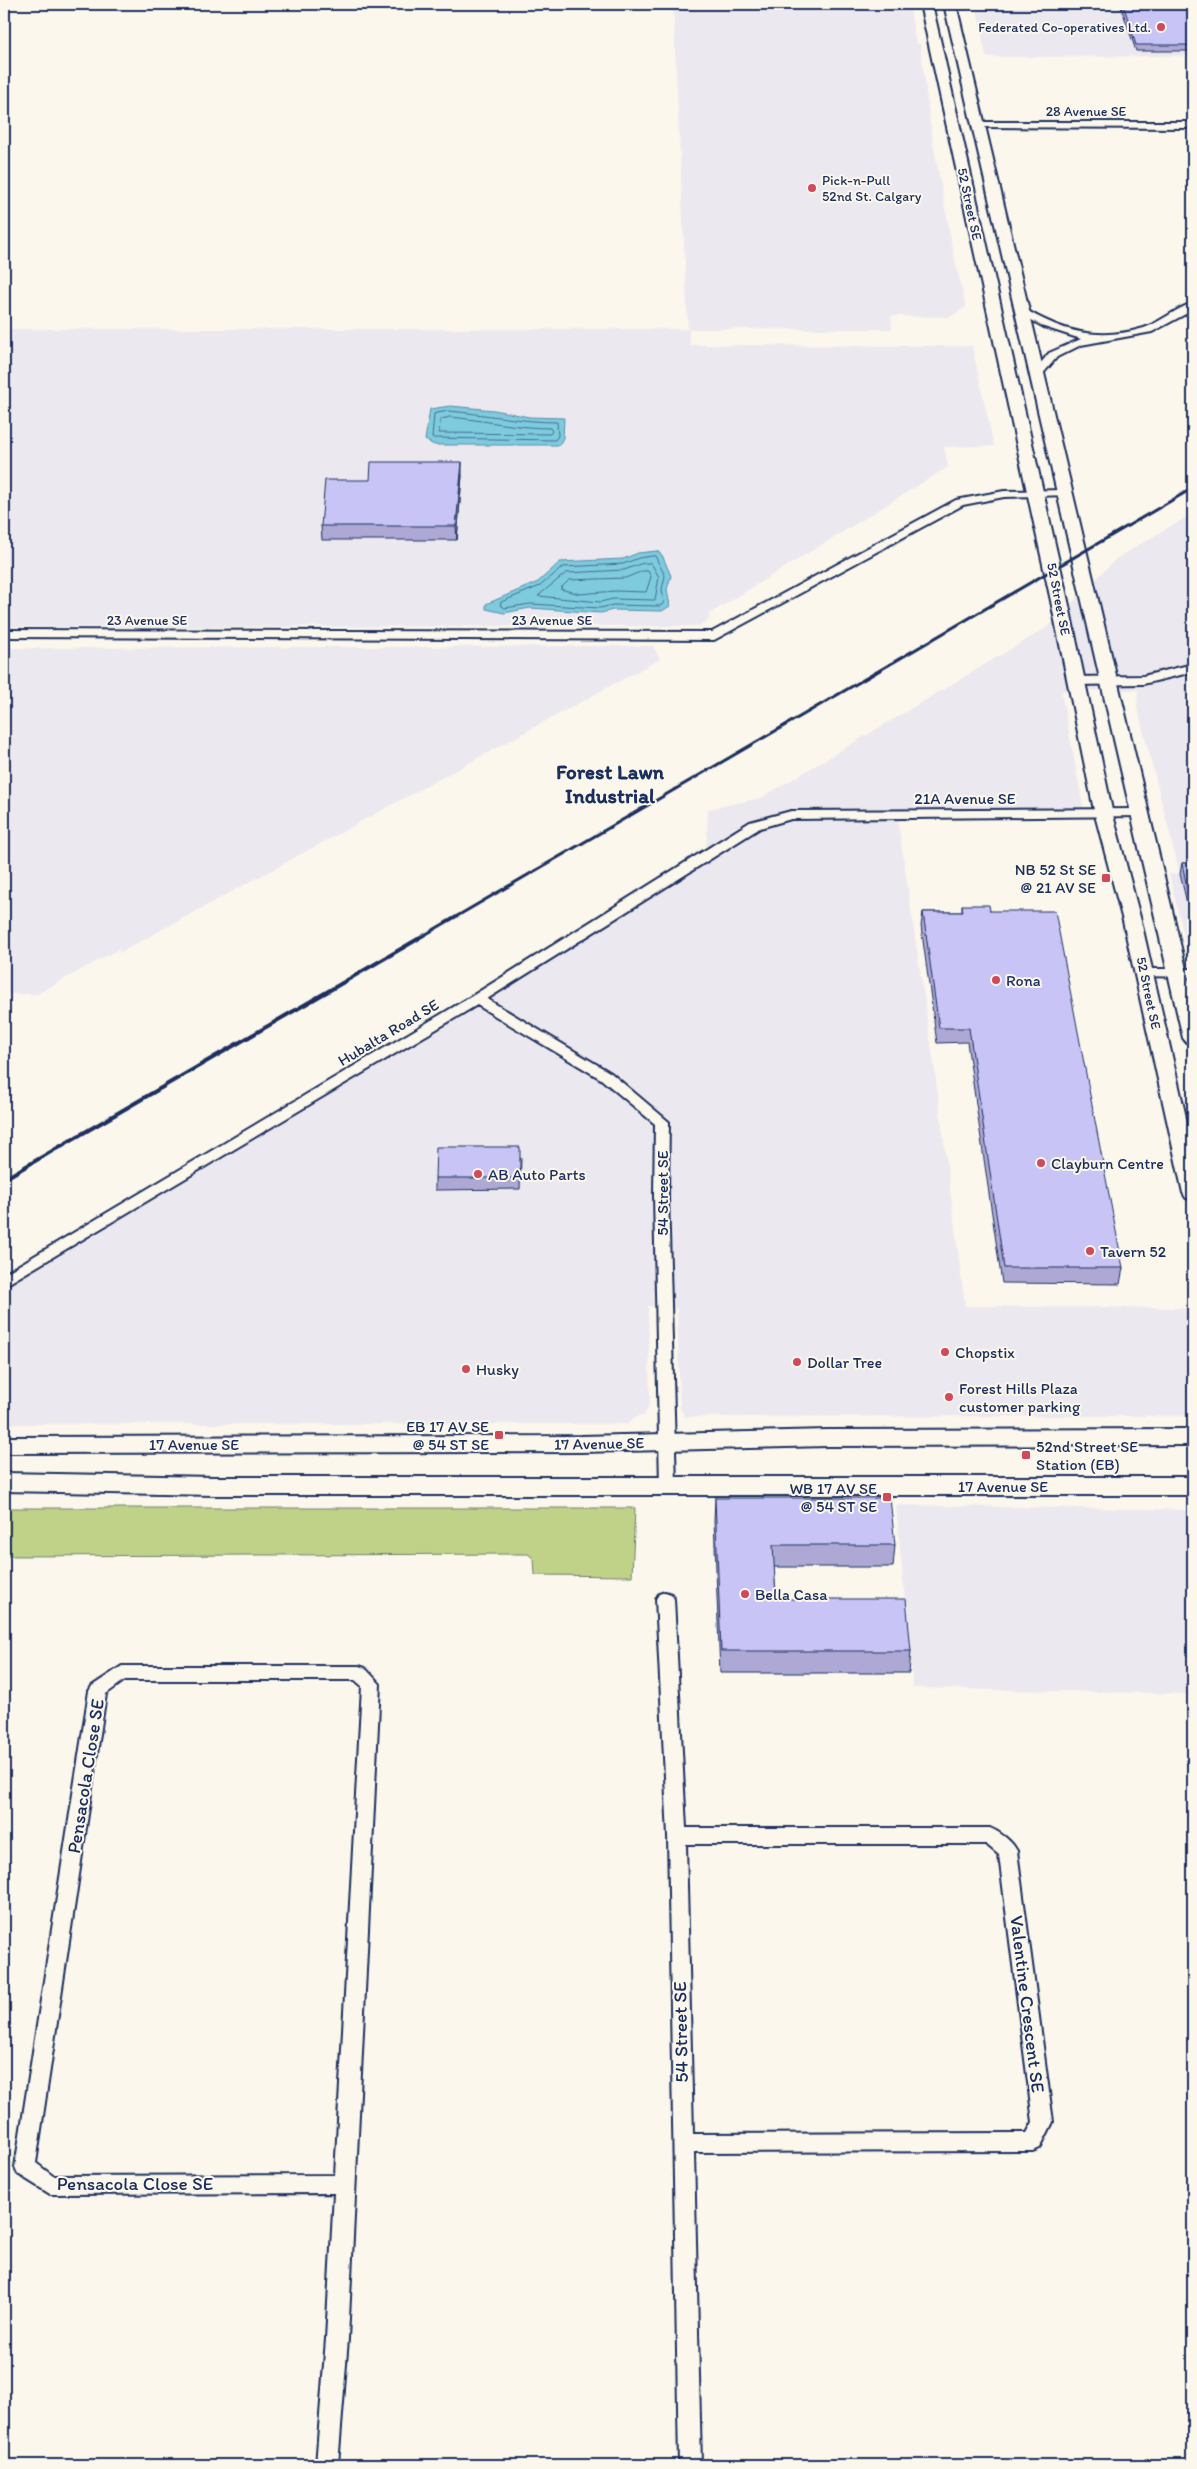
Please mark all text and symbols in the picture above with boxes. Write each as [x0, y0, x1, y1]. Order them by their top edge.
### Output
place label: Federated Co-operatives Ltd. [978, 19, 1151, 36]
marker: Federated Co-operatives Ltd. [1155, 21, 1167, 33]
street label: 28 Avenue SE [1046, 103, 1127, 120]
street label: 52 Street SE [954, 166, 986, 242]
place label: Pick-n-Pull 52nd St. Calgary [822, 172, 922, 205]
marker: Pick-n-Pull 52nd St. Calgary [806, 182, 818, 194]
street label: 52 Street SE [1043, 561, 1074, 637]
street label: 23 Avenue SE [107, 612, 188, 629]
street label: 23 Avenue SE [512, 612, 593, 629]
district label: Forest Lawn Industrial [556, 759, 665, 808]
street label: 21A Avenue SE [914, 789, 1016, 808]
place label: NB 52 St SE @ 21 AV SE [1015, 860, 1096, 897]
marker: NB 52 St SE @ 21 AV SE [1100, 872, 1112, 884]
street label: 52 Street SE [1133, 955, 1165, 1031]
place label: Rona [1006, 971, 1041, 990]
marker: Rona [990, 974, 1002, 986]
street label: Hubalta Road SE [334, 995, 442, 1070]
street label: 54 Street SE [653, 1150, 672, 1236]
place label: Clayburn Centre [1051, 1154, 1164, 1173]
marker: Clayburn Centre [1035, 1157, 1047, 1169]
place label: AB Auto Parts [488, 1165, 586, 1184]
marker: AB Auto Parts [472, 1168, 484, 1180]
place label: Tavern 52 [1100, 1242, 1167, 1261]
marker: Tavern 52 [1084, 1245, 1096, 1257]
place label: Chopstix [955, 1343, 1015, 1362]
marker: Chopstix [939, 1346, 951, 1358]
place label: Dollar Tree [807, 1353, 882, 1372]
marker: Dollar Tree [791, 1356, 803, 1368]
place label: Husky [476, 1360, 519, 1379]
marker: Husky [460, 1363, 472, 1375]
place label: Forest Hills Plaza customer parking [959, 1379, 1081, 1416]
marker: Forest Hills Plaza customer parking [943, 1391, 955, 1403]
place label: EB 17 AV SE @ 54 ST SE [406, 1417, 489, 1454]
marker: EB 17 AV SE @ 54 ST SE [493, 1429, 505, 1441]
street label: 17 Avenue SE [554, 1433, 645, 1454]
street label: 17 Avenue SE [149, 1435, 239, 1454]
place label: 52nd Street SE Station (EB) [1036, 1437, 1138, 1474]
marker: 52nd Street SE Station (EB) [1020, 1449, 1032, 1461]
street label: 17 Avenue SE [958, 1477, 1048, 1496]
place label: WB 17 AV SE @ 54 ST SE [789, 1479, 877, 1516]
marker: WB 17 AV SE @ 54 ST SE [881, 1491, 893, 1503]
place label: Bella Casa [755, 1585, 828, 1604]
marker: Bella Casa [739, 1588, 751, 1600]
street label: Pensacola Close SE [62, 1697, 109, 1855]
street label: Valentine Crescent SE [1005, 1914, 1050, 2094]
street label: 54 Street SE [668, 1981, 693, 2083]
street label: Pensacola Close SE [57, 2172, 213, 2195]

